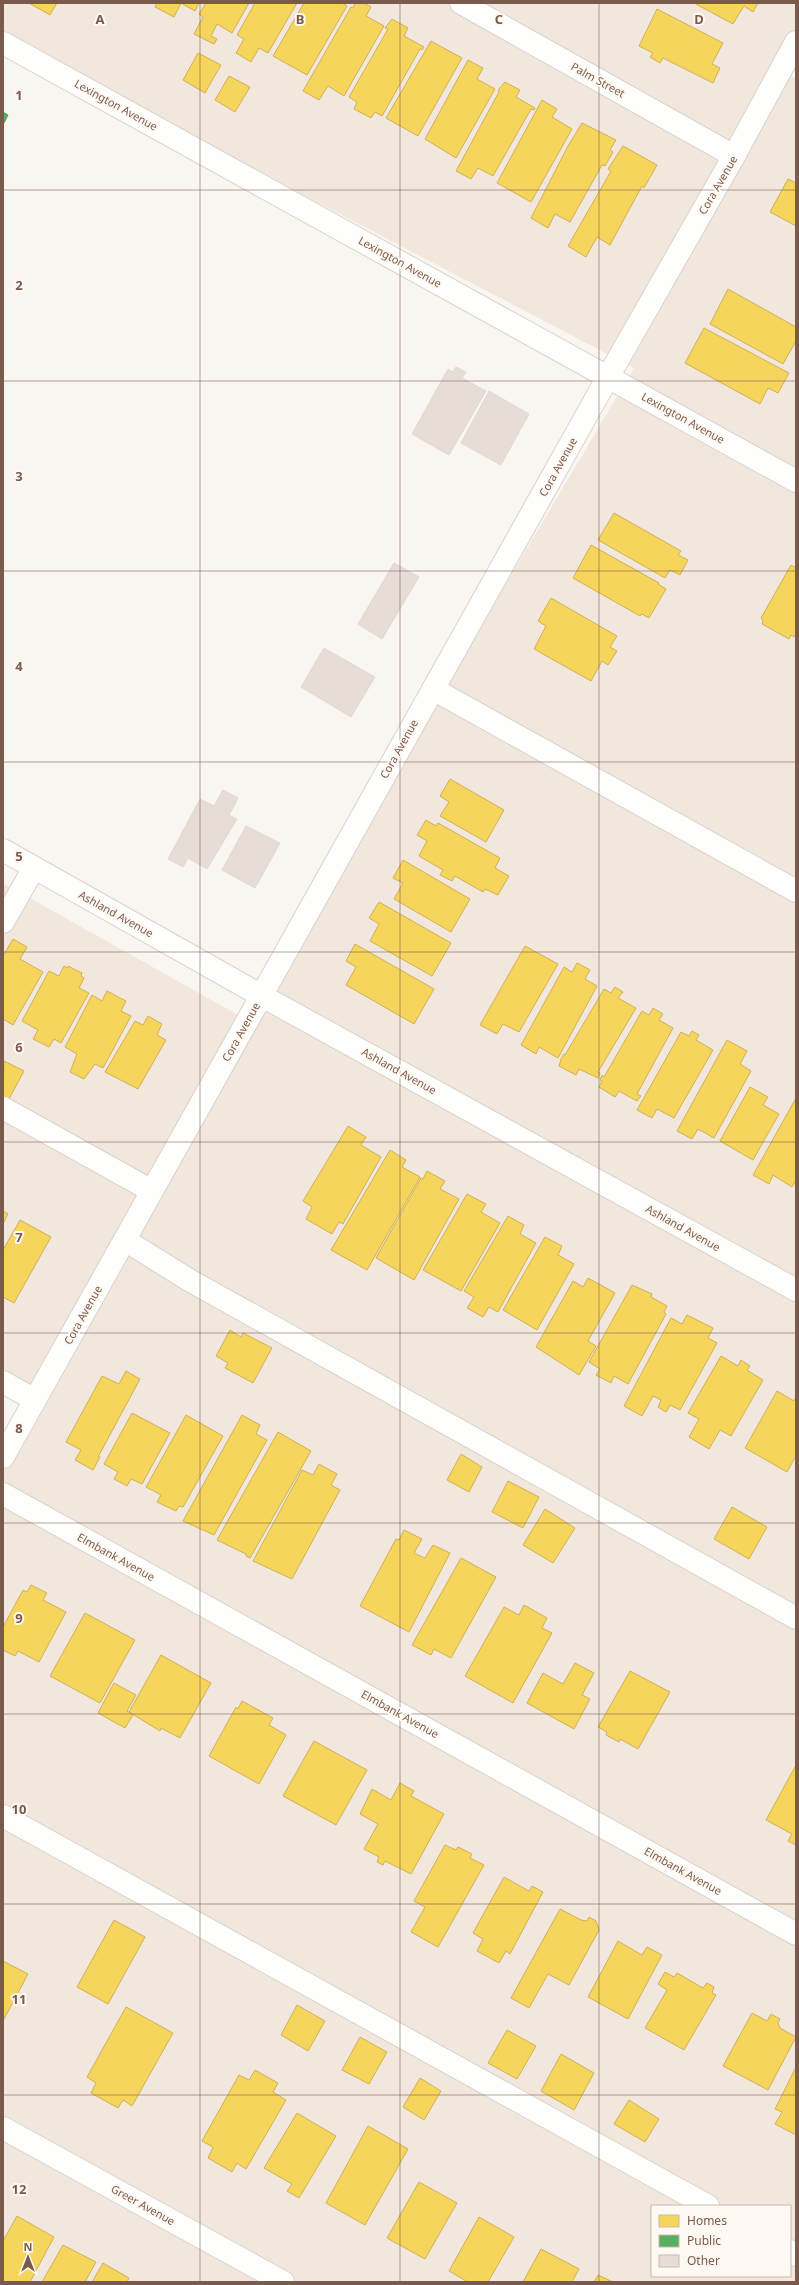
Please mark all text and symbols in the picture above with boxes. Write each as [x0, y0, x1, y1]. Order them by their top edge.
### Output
text: A [96, 10, 105, 28]
text: B [296, 10, 304, 28]
text: C [495, 10, 503, 28]
text: D [694, 10, 704, 28]
street label: Palm Street [569, 59, 628, 101]
street label: Lexington Avenue [72, 75, 160, 134]
text: 1 [15, 86, 23, 104]
street label: Cora Avenue [695, 153, 740, 217]
street label: Lexington Avenue [356, 232, 444, 291]
text: 2 [15, 276, 23, 294]
street label: Lexington Avenue [639, 388, 727, 447]
street label: Cora Avenue [535, 434, 580, 499]
text: 3 [15, 467, 23, 485]
text: 4 [15, 657, 23, 675]
street label: Cora Avenue [376, 716, 421, 781]
text: 5 [15, 847, 23, 865]
street label: Ashland Avenue [76, 887, 156, 940]
street label: Cora Avenue [218, 999, 263, 1064]
text: 6 [15, 1038, 23, 1056]
street label: Ashland Avenue [359, 1044, 439, 1097]
street label: Ashland Avenue [643, 1201, 723, 1254]
text: 7 [15, 1228, 23, 1246]
street label: Cora Avenue [60, 1282, 105, 1347]
text: 8 [15, 1419, 23, 1437]
street label: Elmbank Avenue [75, 1529, 158, 1584]
text: 9 [15, 1609, 23, 1627]
street label: Elmbank Avenue [359, 1686, 442, 1741]
text: 10 [12, 1800, 26, 1818]
street label: Elmbank Avenue [642, 1843, 725, 1898]
text: 11 [12, 1990, 26, 2008]
text: 12 [12, 2180, 26, 2198]
street label: Greer Avenue [109, 2181, 178, 2228]
legend [651, 2205, 791, 2277]
text: Homes [687, 2212, 727, 2229]
text: Public [687, 2232, 721, 2249]
north arrow [8, 2237, 48, 2277]
text: N [24, 2239, 32, 2254]
text: Other [687, 2252, 720, 2269]

